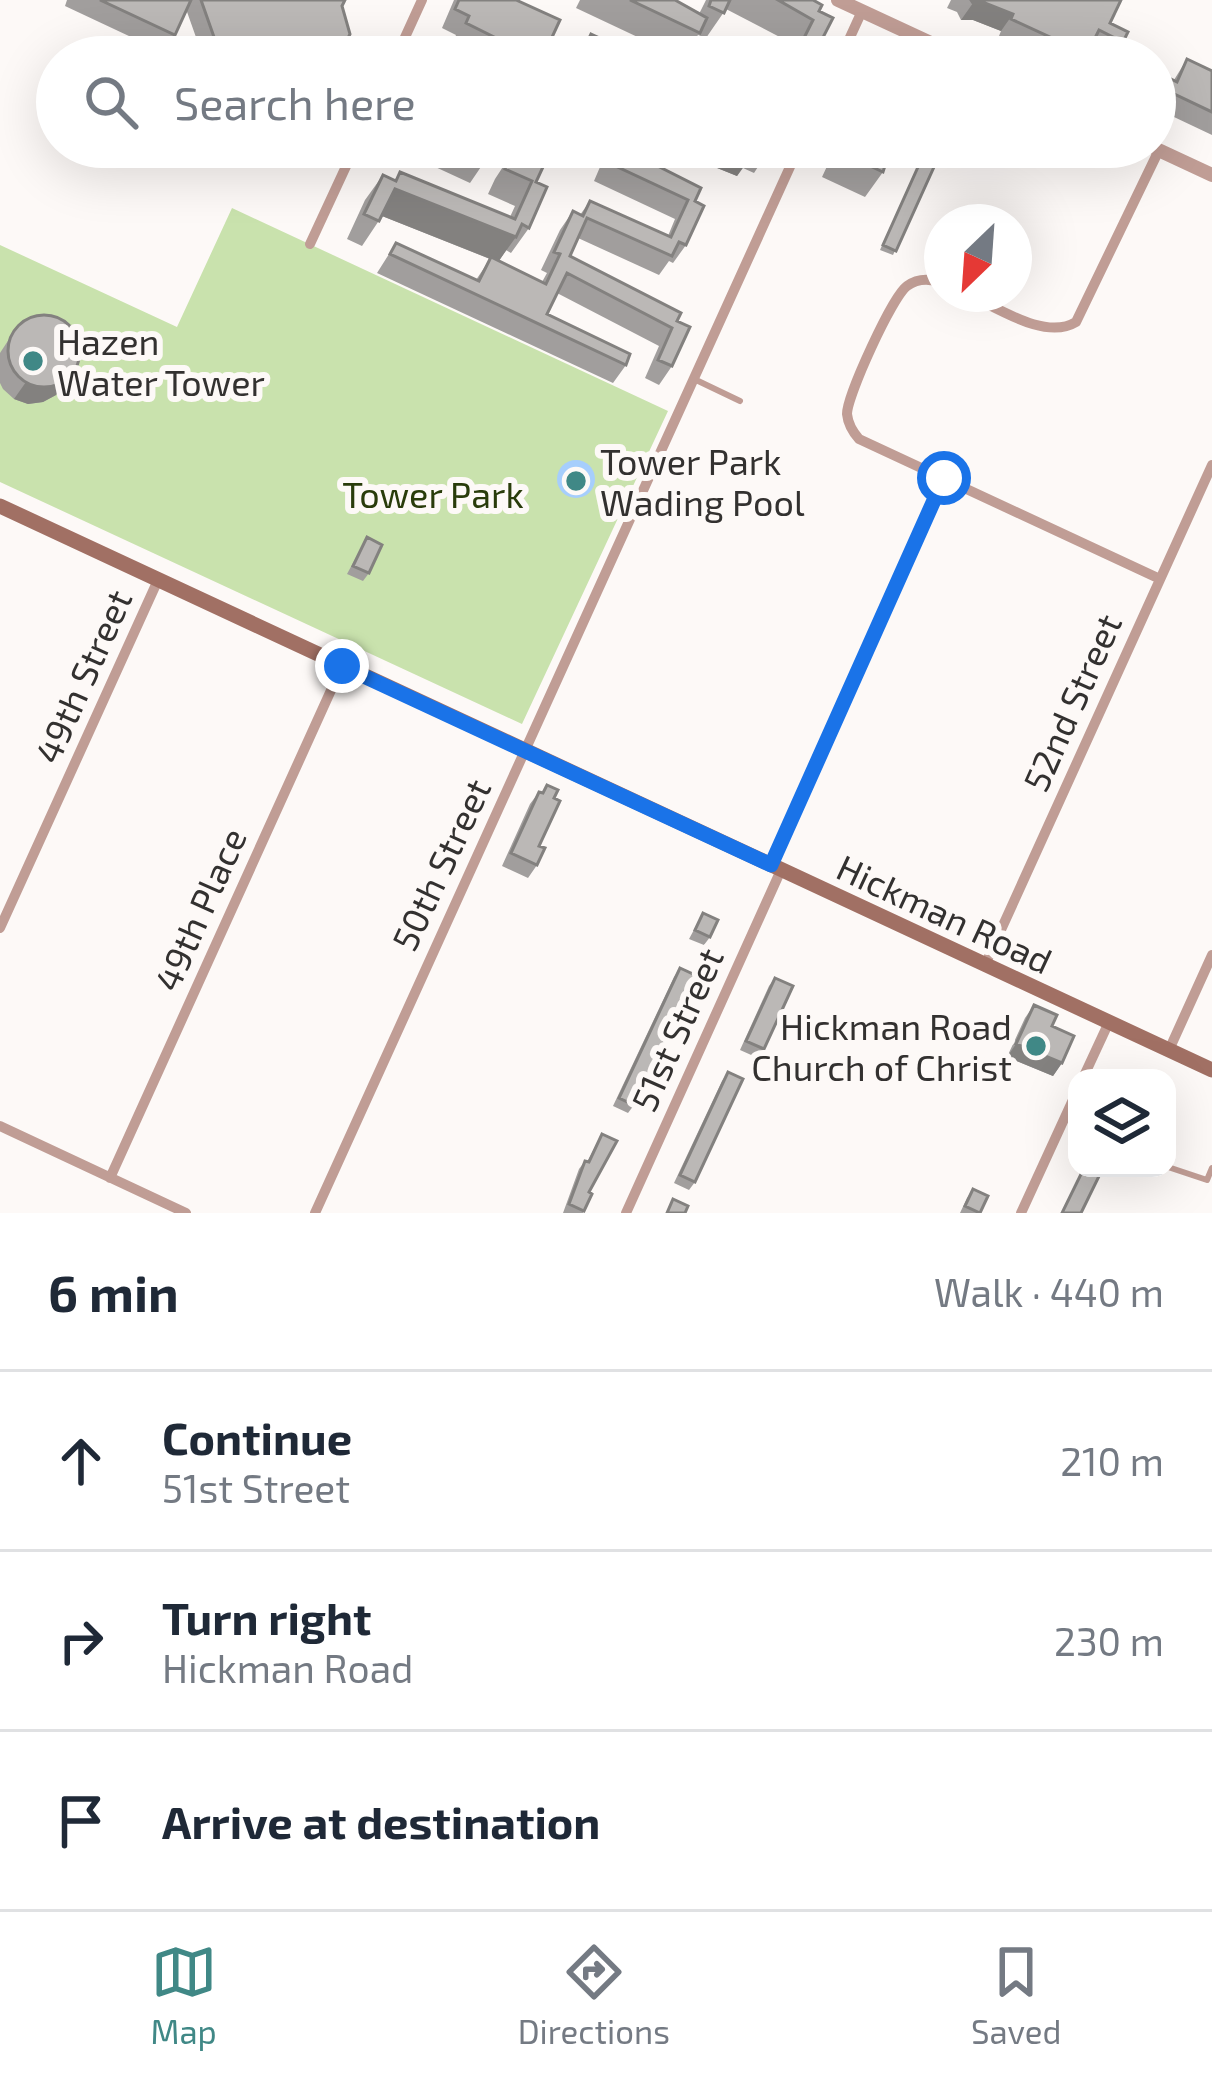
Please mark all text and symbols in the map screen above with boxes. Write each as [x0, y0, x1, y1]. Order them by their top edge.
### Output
search box [36, 36, 1176, 168]
icon: search [78, 69, 144, 135]
text: Search here [174, 75, 416, 129]
north arrow [924, 204, 1032, 312]
place label: Hazen Water Tower [57, 319, 265, 403]
marker: Hazen Water Tower [20, 348, 46, 374]
place label: Tower Park Wading Pool [600, 439, 805, 523]
route start [917, 451, 971, 505]
marker: Tower Park Wading Pool [563, 468, 589, 494]
park label: Tower Park [342, 472, 524, 515]
street label: 49th Street [25, 583, 139, 769]
street label: 52nd Street [1013, 607, 1129, 797]
route end [315, 639, 369, 693]
street label: 50th Street [382, 772, 498, 956]
street label: 49th Place [144, 821, 254, 997]
street label: Hickman Road [831, 844, 1059, 982]
street label: 51st Street [621, 941, 731, 1117]
place label: Hickman Road Church of Christ [751, 1004, 1012, 1088]
marker: Hickman Road Church of Christ [1023, 1033, 1049, 1059]
map controls [1068, 1069, 1176, 1177]
button: layers [1068, 1069, 1176, 1177]
text: 6 min [48, 1261, 179, 1322]
text: Walk · 440 m [934, 1268, 1164, 1315]
text: Continue [162, 1410, 352, 1464]
icon: ahead [48, 1428, 114, 1494]
text: 210 m [1060, 1437, 1164, 1484]
text: 51st Street [162, 1464, 350, 1511]
text: Turn right [162, 1590, 371, 1644]
icon: right [48, 1608, 114, 1674]
text: 230 m [1054, 1617, 1164, 1664]
text: Hickman Road [162, 1644, 413, 1691]
icon: arrive [48, 1788, 114, 1854]
text: Arrive at destination [162, 1794, 600, 1848]
tab: Map [151, 1939, 217, 2051]
tab: Directions [518, 1939, 670, 2051]
tab: Saved [971, 1939, 1061, 2051]

